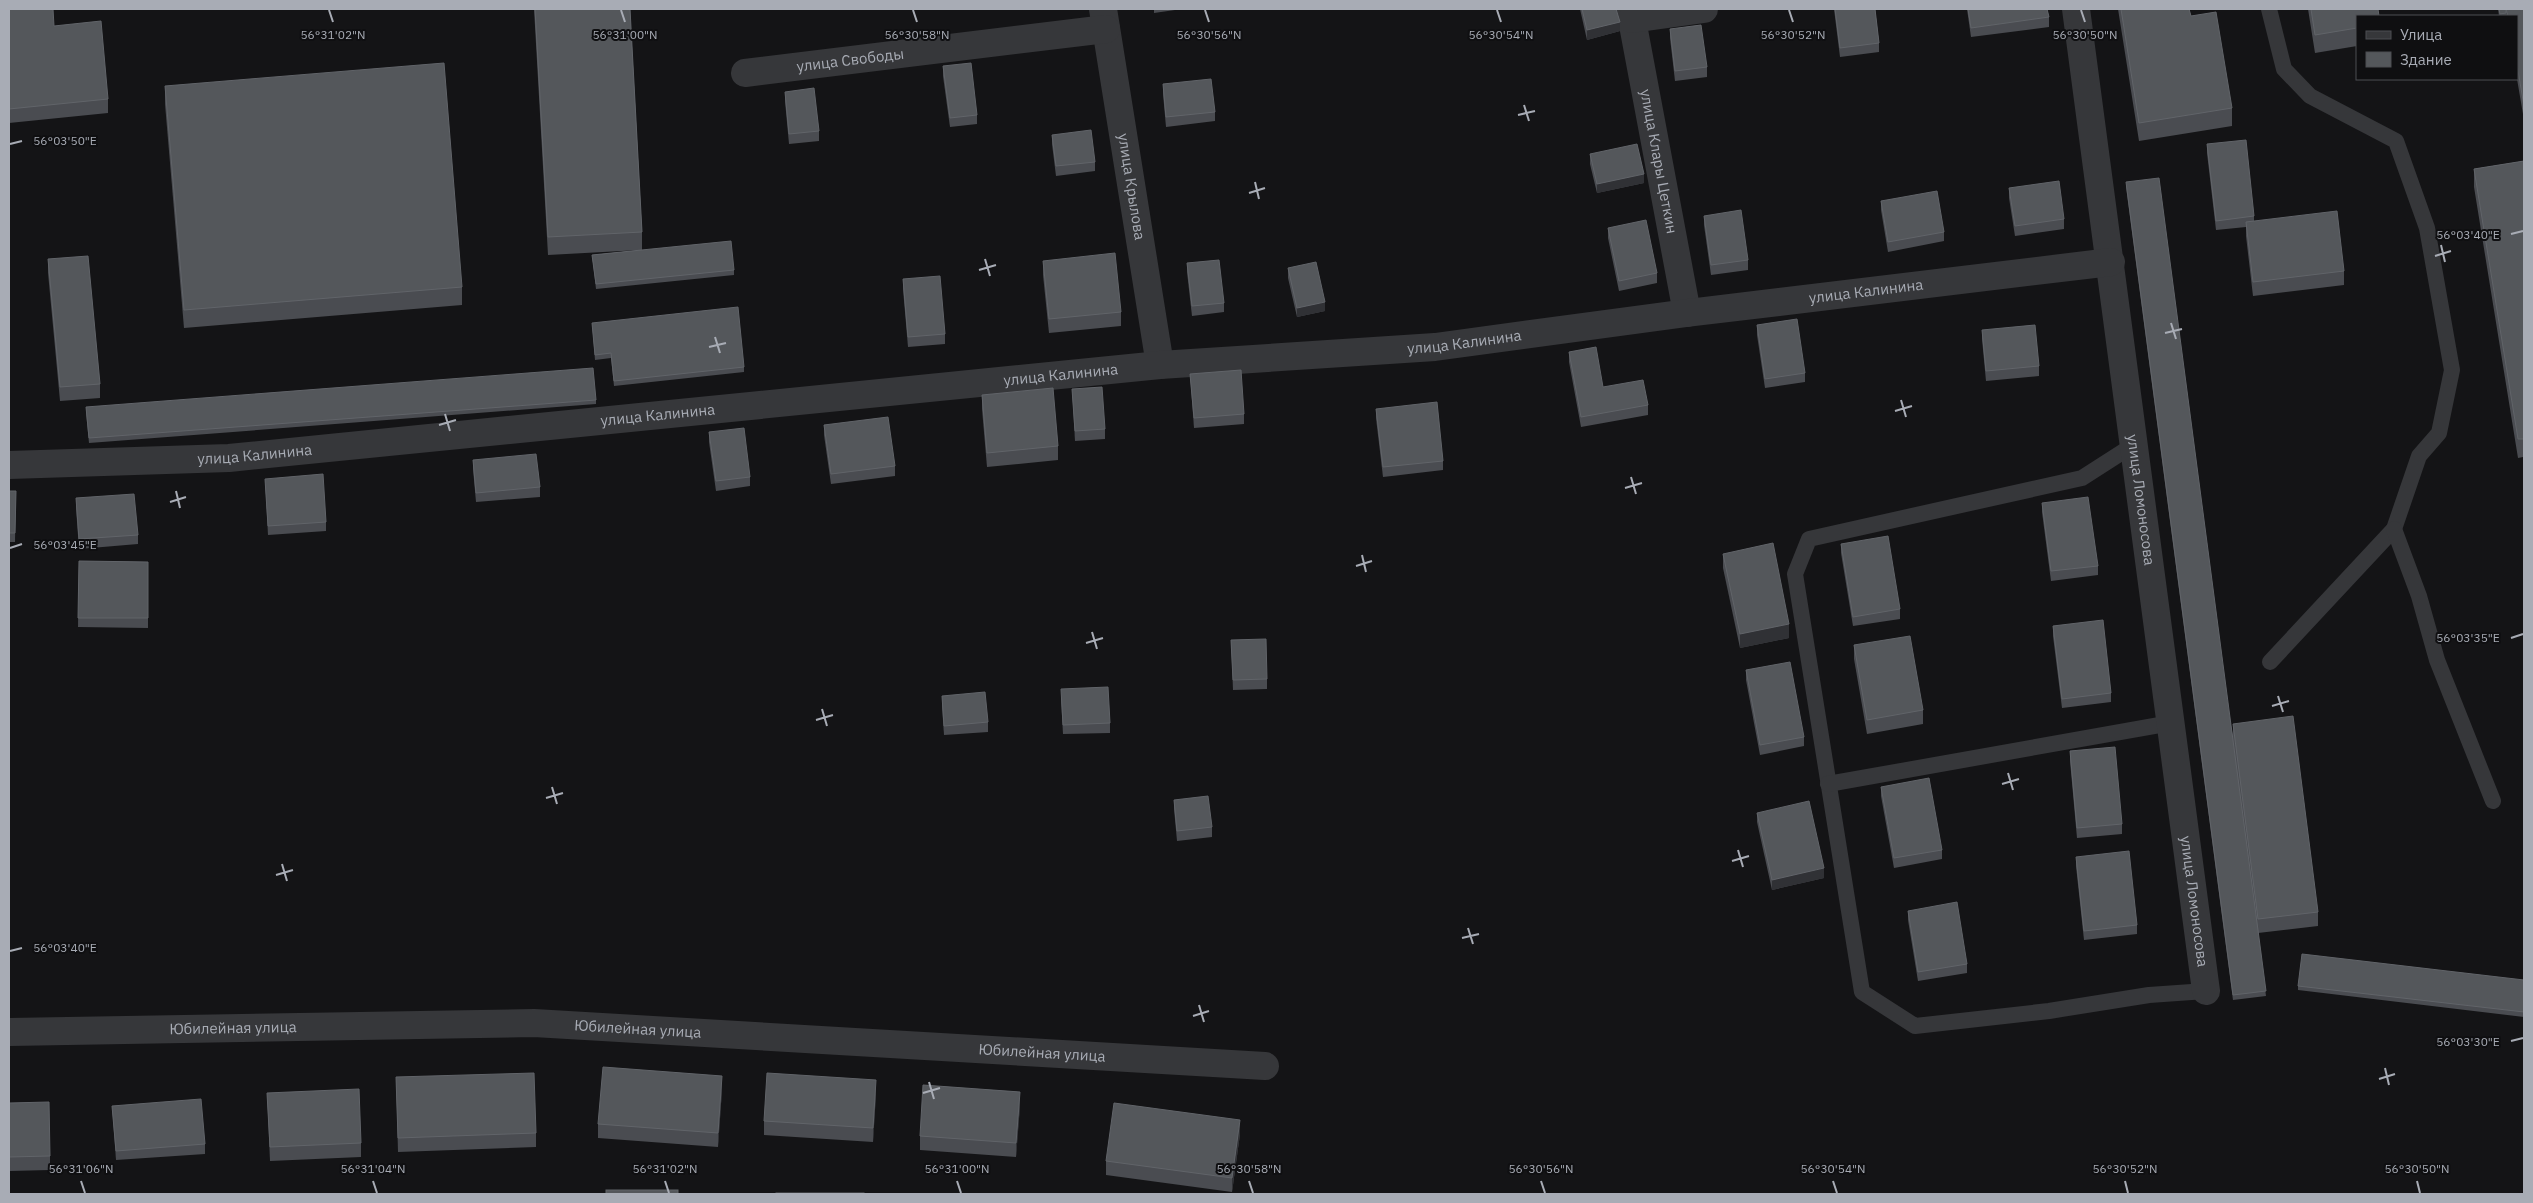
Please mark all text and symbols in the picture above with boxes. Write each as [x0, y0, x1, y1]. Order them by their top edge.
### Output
legend [2356, 15, 2518, 80]
text: Улица [2400, 25, 2442, 44]
text: 56°31'02"N [300, 27, 366, 42]
text: 56°31'00"N [592, 27, 658, 42]
text: 56°30'58"N [884, 27, 950, 42]
text: 56°30'56"N [1176, 27, 1242, 42]
text: 56°30'54"N [1468, 27, 1534, 42]
text: 56°30'52"N [1760, 27, 1826, 42]
text: 56°30'50"N [2052, 27, 2118, 42]
street label: улица Свободы [795, 44, 905, 76]
text: Здание [2400, 50, 2452, 69]
street label: улица Клары Цеткин [1636, 87, 1682, 235]
street label: улица Крылова [1114, 132, 1150, 241]
text: 56°03'50"E [33, 133, 97, 148]
text: 56°03'40"E [2436, 227, 2500, 242]
street label: улица Калинина [1808, 275, 1924, 307]
street label: улица Калинина [1407, 325, 1523, 358]
street label: улица Калинина [1003, 359, 1119, 390]
street label: улица Калинина [600, 400, 716, 430]
street label: улица Ломоносова [2123, 433, 2160, 566]
street label: улица Калинина [197, 440, 313, 468]
text: 56°03'45"E [33, 537, 97, 552]
text: 56°03'35"E [2436, 630, 2500, 645]
street label: улица Ломоносова [2177, 834, 2213, 968]
text: 56°03'40"E [33, 940, 97, 955]
street label: Юбилейная улица [574, 1015, 702, 1042]
street label: Юбилейная улица [169, 1017, 297, 1038]
text: 56°03'30"E [2436, 1034, 2500, 1049]
street label: Юбилейная улица [978, 1039, 1106, 1066]
text: 56°31'06"N [48, 1161, 114, 1176]
text: 56°31'04"N [340, 1161, 406, 1176]
text: 56°31'02"N [632, 1161, 698, 1176]
text: 56°31'00"N [924, 1161, 990, 1176]
text: 56°30'58"N [1216, 1161, 1282, 1176]
text: 56°30'56"N [1508, 1161, 1574, 1176]
text: 56°30'54"N [1800, 1161, 1866, 1176]
text: 56°30'52"N [2092, 1161, 2158, 1176]
text: 56°30'50"N [2384, 1161, 2450, 1176]

